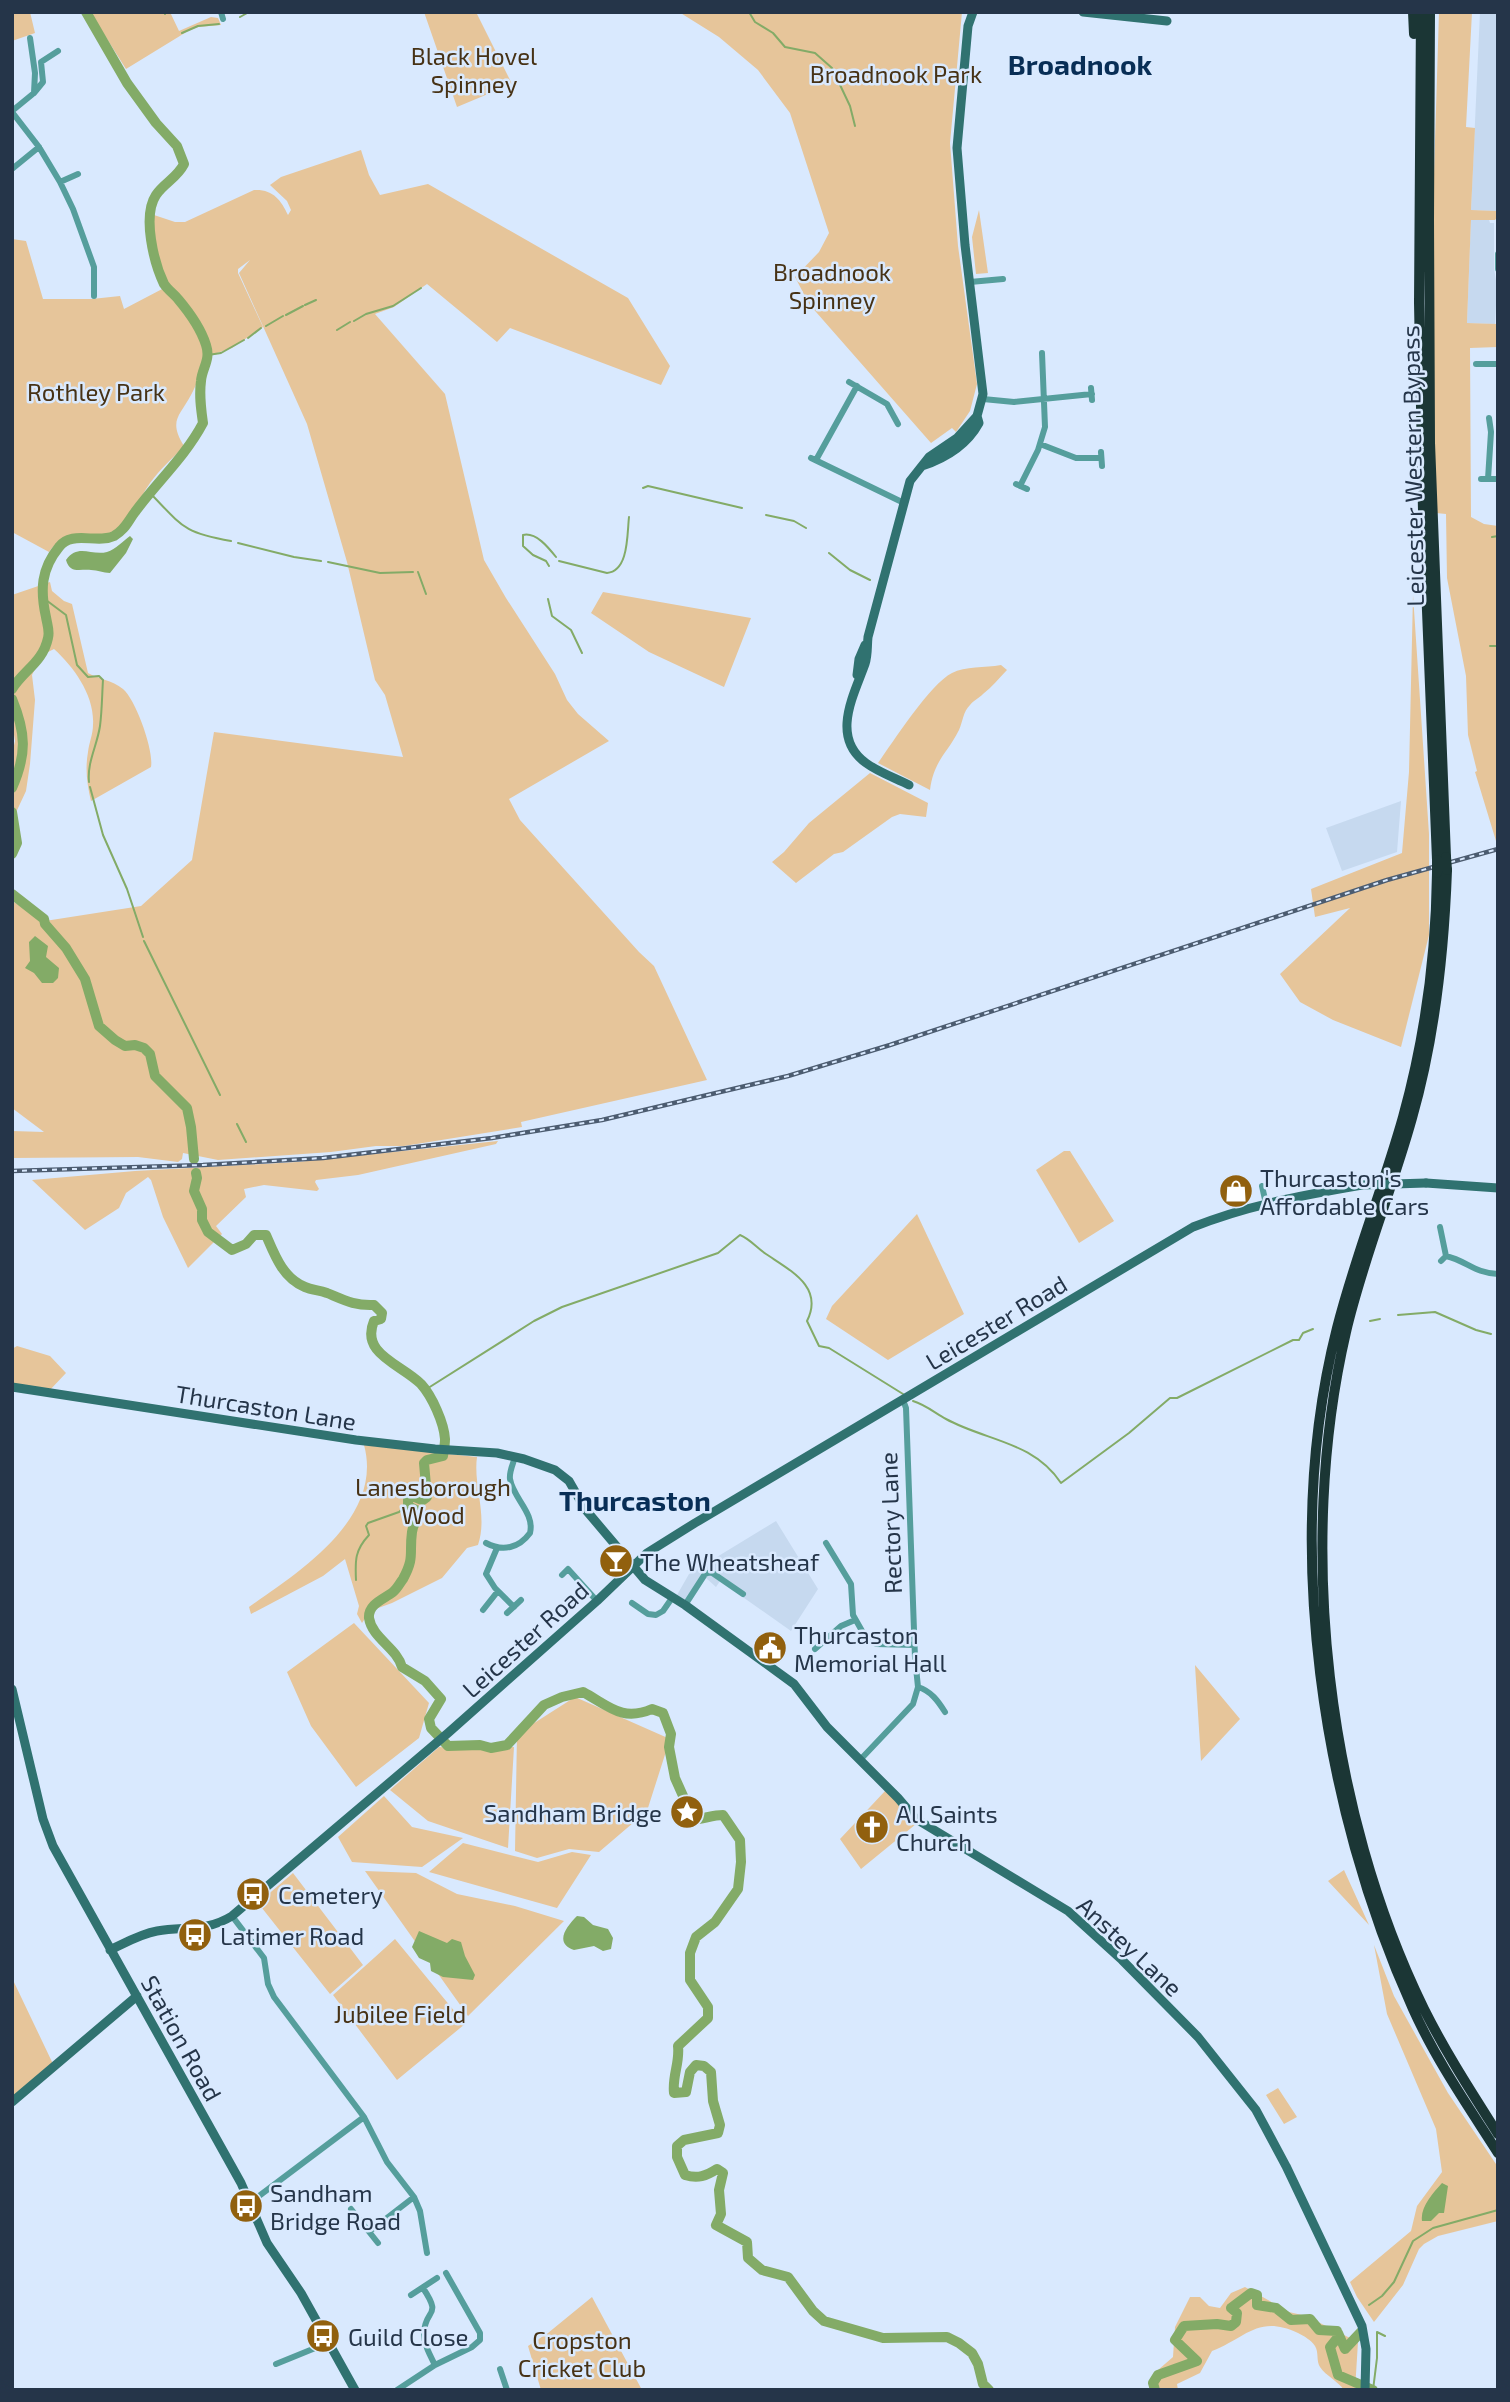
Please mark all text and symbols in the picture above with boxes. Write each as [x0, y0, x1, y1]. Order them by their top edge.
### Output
park label: Black Hovel Spinney [411, 41, 537, 98]
district label: Broadnook [1008, 47, 1153, 81]
park label: Broadnook Park [810, 59, 982, 88]
park label: Broadnook Spinney [773, 257, 891, 314]
street label: Leicester Western Bypass [1395, 325, 1429, 607]
park label: Rothley Park [27, 377, 165, 406]
place label: Thurcaston's Affordable Cars [1260, 1163, 1429, 1220]
shop icon: Thurcaston's Affordable Cars [1217, 1172, 1255, 1210]
street label: Leicester Road [920, 1268, 1072, 1376]
street label: Thurcaston Lane [174, 1378, 358, 1436]
street label: Rectory Lane [873, 1452, 907, 1594]
park label: Lanesborough Wood [355, 1472, 511, 1529]
district label: Thurcaston [559, 1483, 711, 1517]
bar icon: The Wheatsheaf [597, 1542, 635, 1580]
place label: The Wheatsheaf [640, 1547, 820, 1576]
street label: Leicester Road [456, 1575, 594, 1703]
place label: Thurcaston Memorial Hall [794, 1620, 947, 1677]
public building icon: Thurcaston Memorial Hall [751, 1629, 789, 1667]
place icon: Sandham Bridge [668, 1793, 706, 1831]
place label: Sandham Bridge [484, 1798, 662, 1827]
place label: All Saints Church [896, 1799, 998, 1856]
church icon: All Saints Church [853, 1808, 891, 1846]
bus stop icon: Cemetery [234, 1875, 272, 1913]
place label: Cemetery [278, 1880, 383, 1909]
street label: Anstey Lane [1072, 1890, 1188, 2002]
bus stop icon: Latimer Road [176, 1916, 214, 1954]
place label: Latimer Road [220, 1921, 364, 1950]
street label: Station Road [136, 1970, 228, 2106]
park label: Jubilee Field [334, 1999, 466, 2028]
place label: Sandham Bridge Road [270, 2178, 401, 2235]
bus stop icon: Sandham Bridge Road [227, 2187, 265, 2225]
bus stop icon: Guild Close [304, 2317, 342, 2355]
place label: Guild Close [348, 2322, 468, 2351]
park label: Cropston Cricket Club [518, 2325, 646, 2382]

